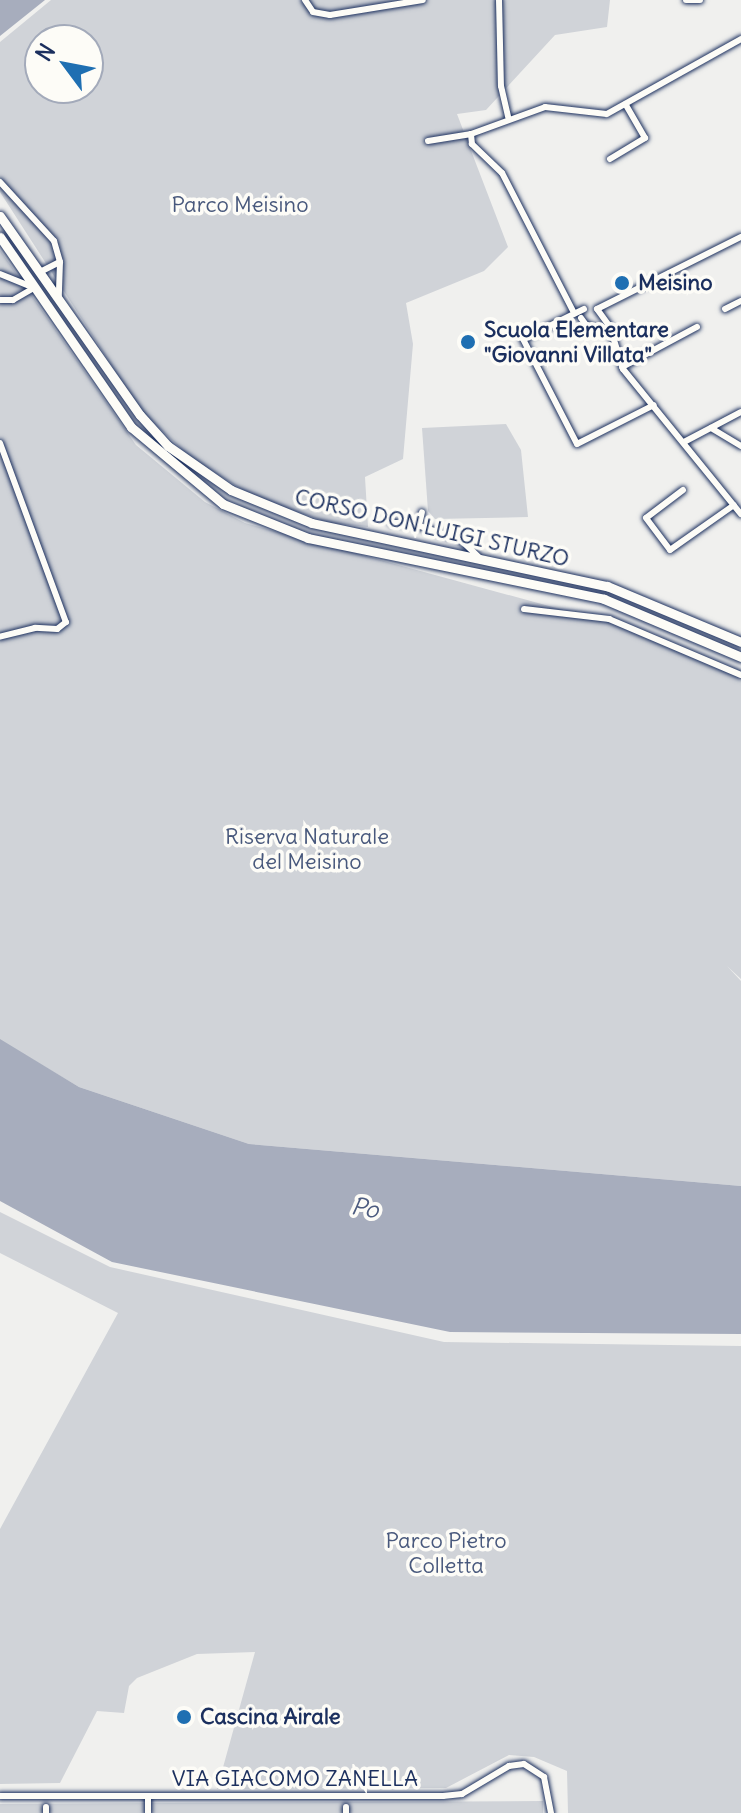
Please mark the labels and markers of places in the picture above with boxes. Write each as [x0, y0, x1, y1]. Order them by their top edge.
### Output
place label: Meisino [638, 270, 713, 296]
marker: Meisino [613, 274, 631, 292]
place label: Scuola Elementare "Giovanni Villata" [484, 316, 669, 368]
marker: Scuola Elementare "Giovanni Villata" [459, 333, 477, 351]
place label: Cascina Airale [200, 1704, 341, 1730]
marker: Cascina Airale [175, 1708, 193, 1726]

